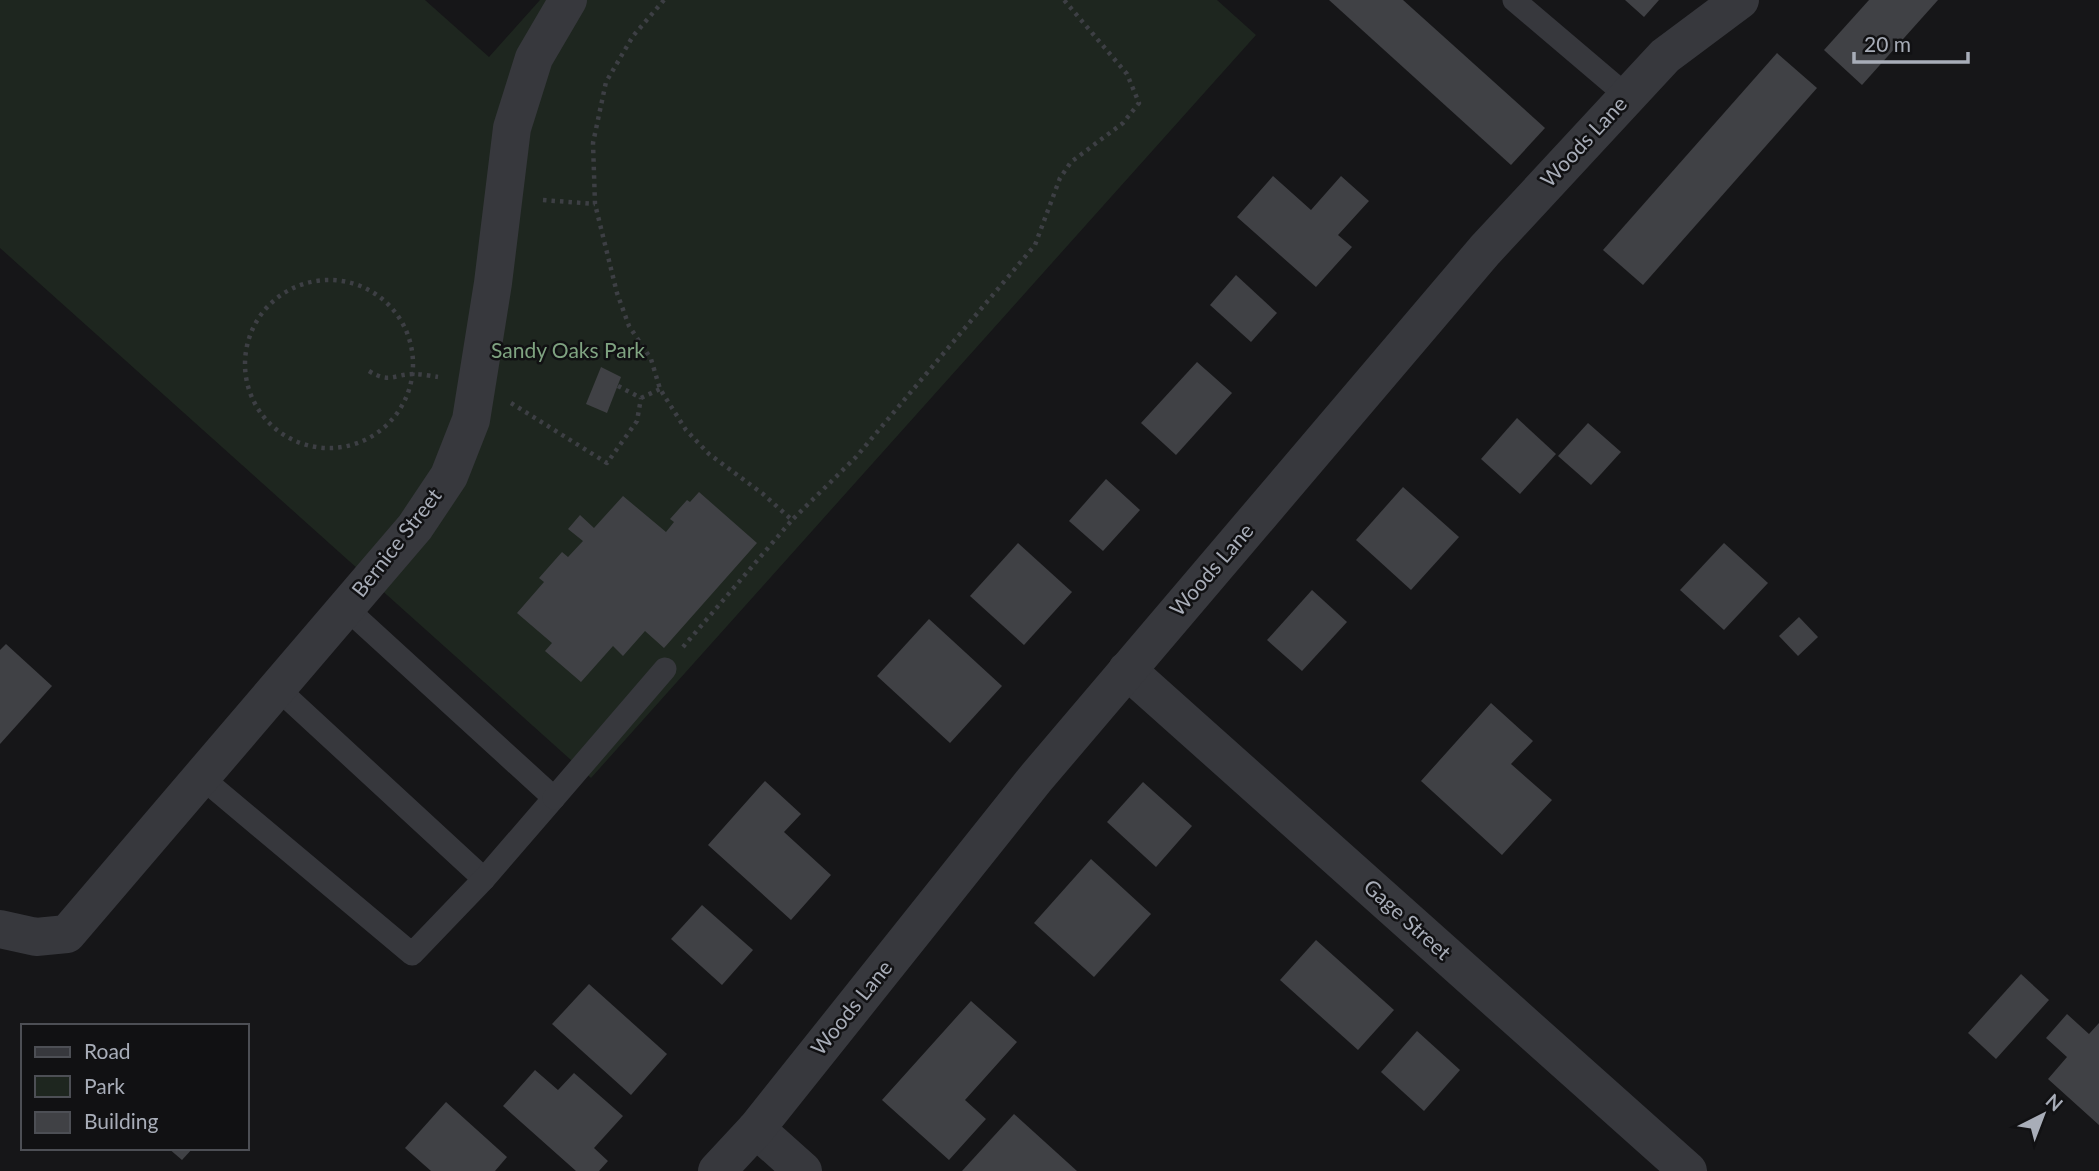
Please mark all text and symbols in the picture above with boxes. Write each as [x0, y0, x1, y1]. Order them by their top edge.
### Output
scale bar [1854, 21, 1968, 65]
text: 20 m [1864, 31, 1911, 56]
street label: Woods Lane [1535, 91, 1631, 191]
park label: Sandy Oaks Park [491, 337, 645, 362]
street label: Bernice Street [346, 483, 446, 601]
street label: Woods Lane [1164, 518, 1258, 620]
street label: Gage Street [1359, 873, 1457, 965]
street label: Woods Lane [805, 955, 897, 1059]
legend [21, 1024, 248, 1150]
text: Road [84, 1038, 131, 1063]
text: Park [84, 1073, 125, 1098]
north arrow [2008, 1080, 2078, 1150]
text: N [2042, 1089, 2068, 1115]
text: Building [84, 1108, 159, 1133]

